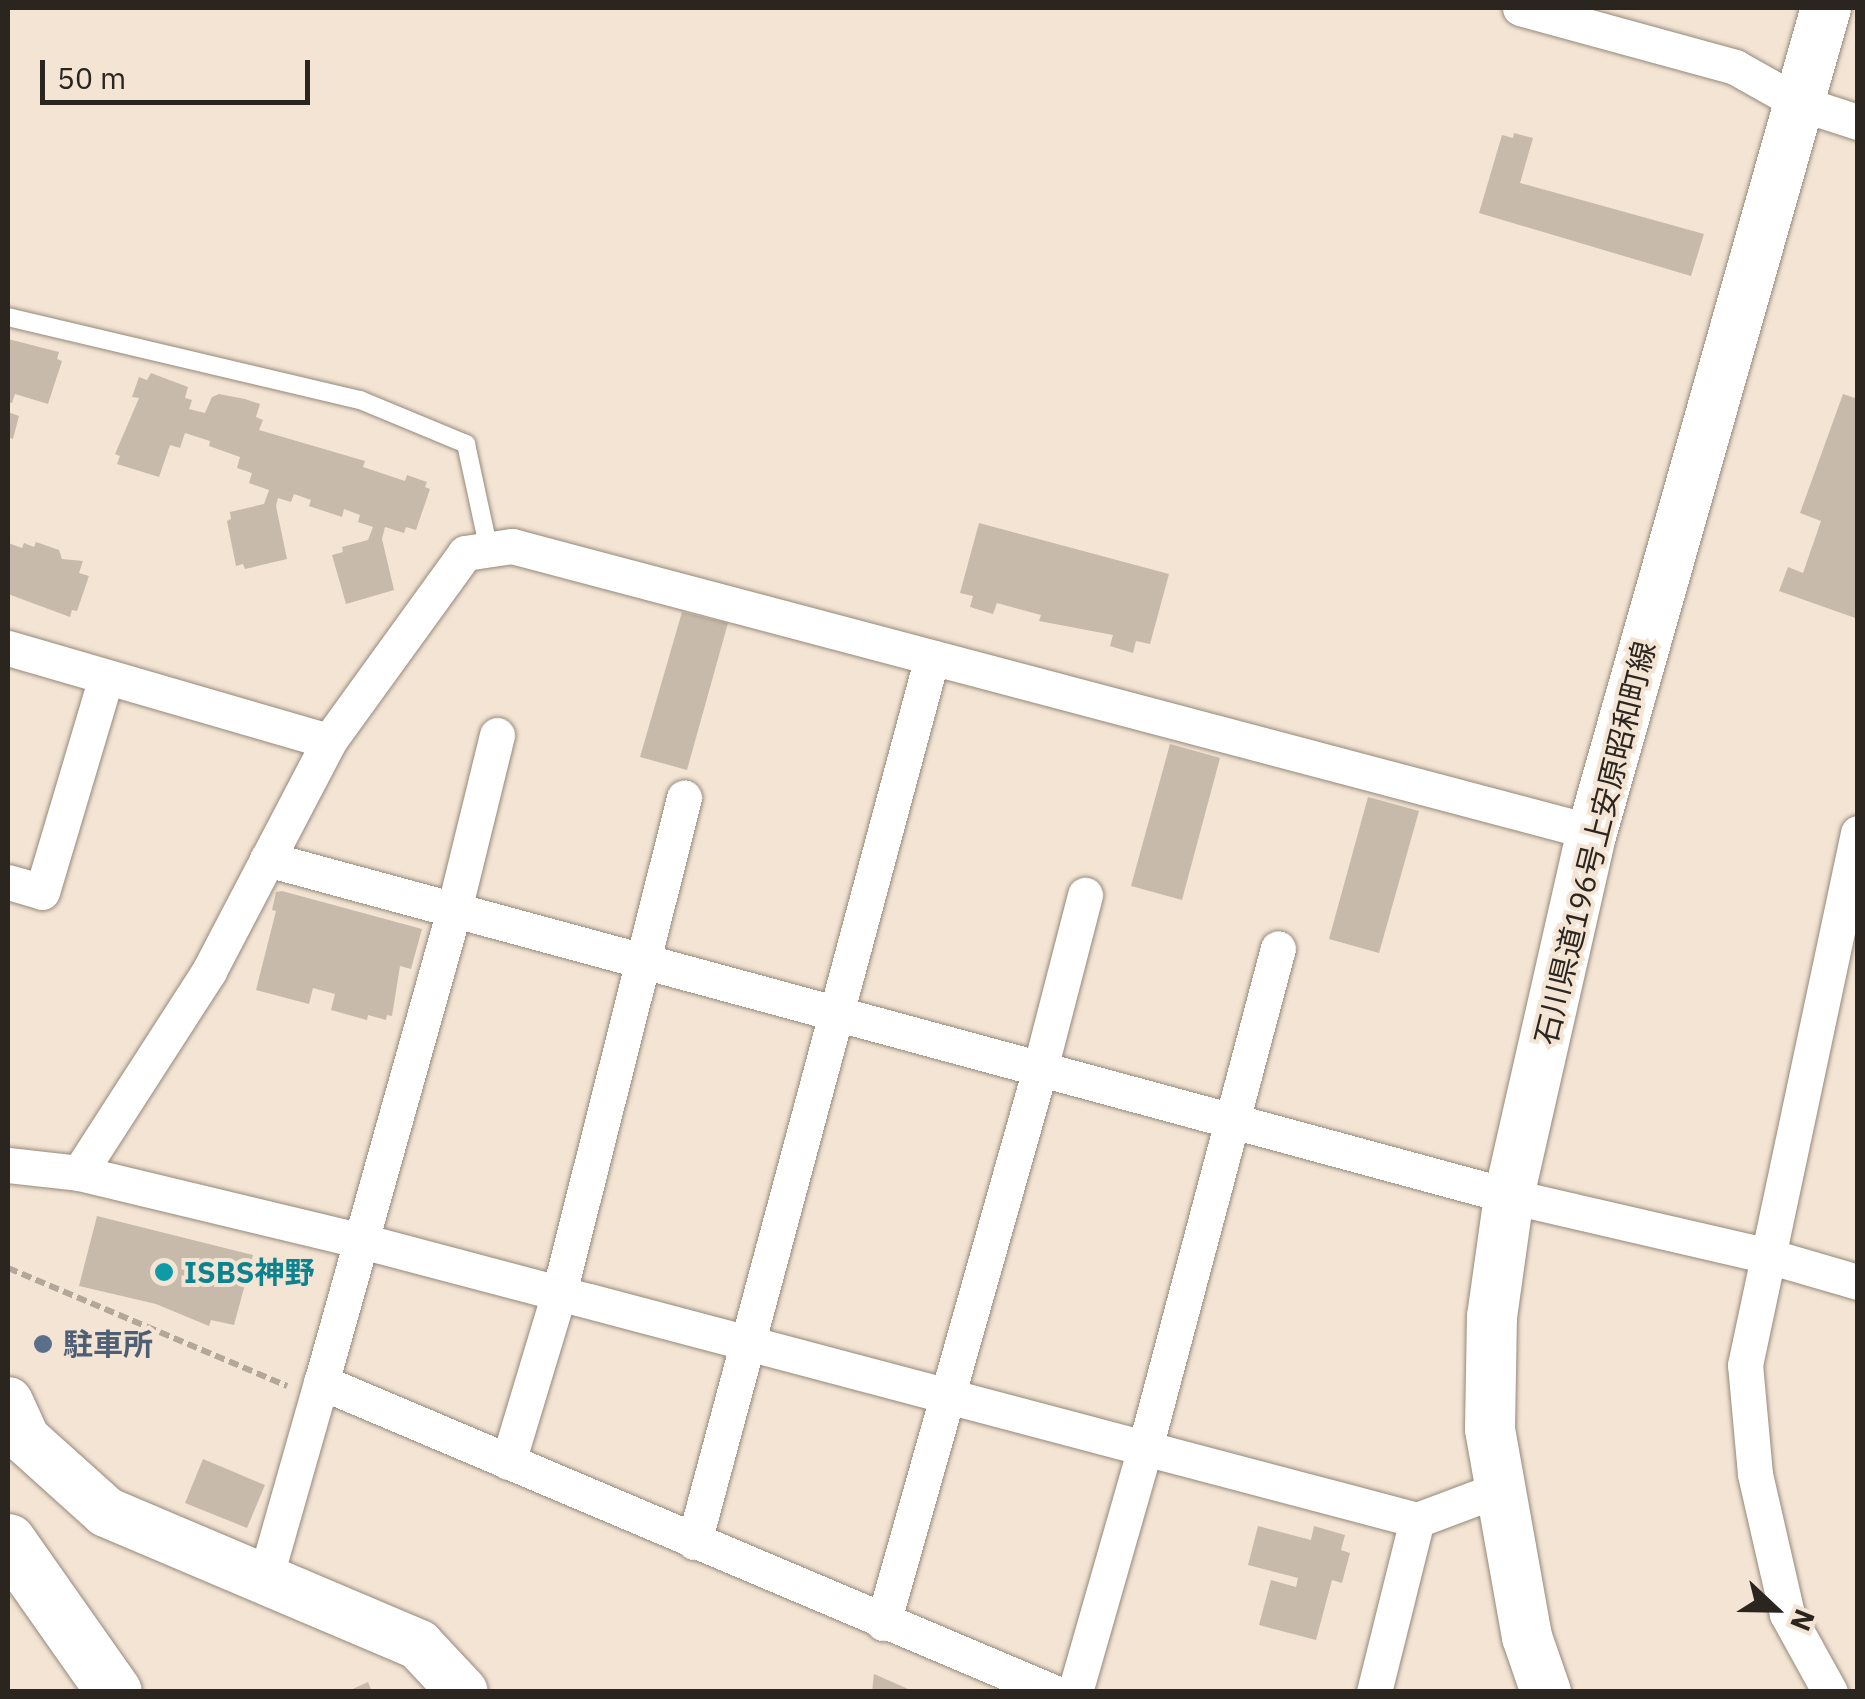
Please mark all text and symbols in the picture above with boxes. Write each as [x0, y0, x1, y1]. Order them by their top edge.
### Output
scale bar [45, 40, 315, 102]
text: 50 m [57, 58, 126, 97]
street label: 石川県道196号上安原昭和町線 [1527, 638, 1663, 1048]
place label: ISBS神野 [184, 1254, 314, 1290]
marker: ISBS神野 [153, 1261, 175, 1283]
place label: 駐車所 [63, 1326, 153, 1362]
marker: 駐車所 [32, 1333, 54, 1355]
north arrow [1725, 1559, 1825, 1659]
text: N [1782, 1604, 1824, 1637]

